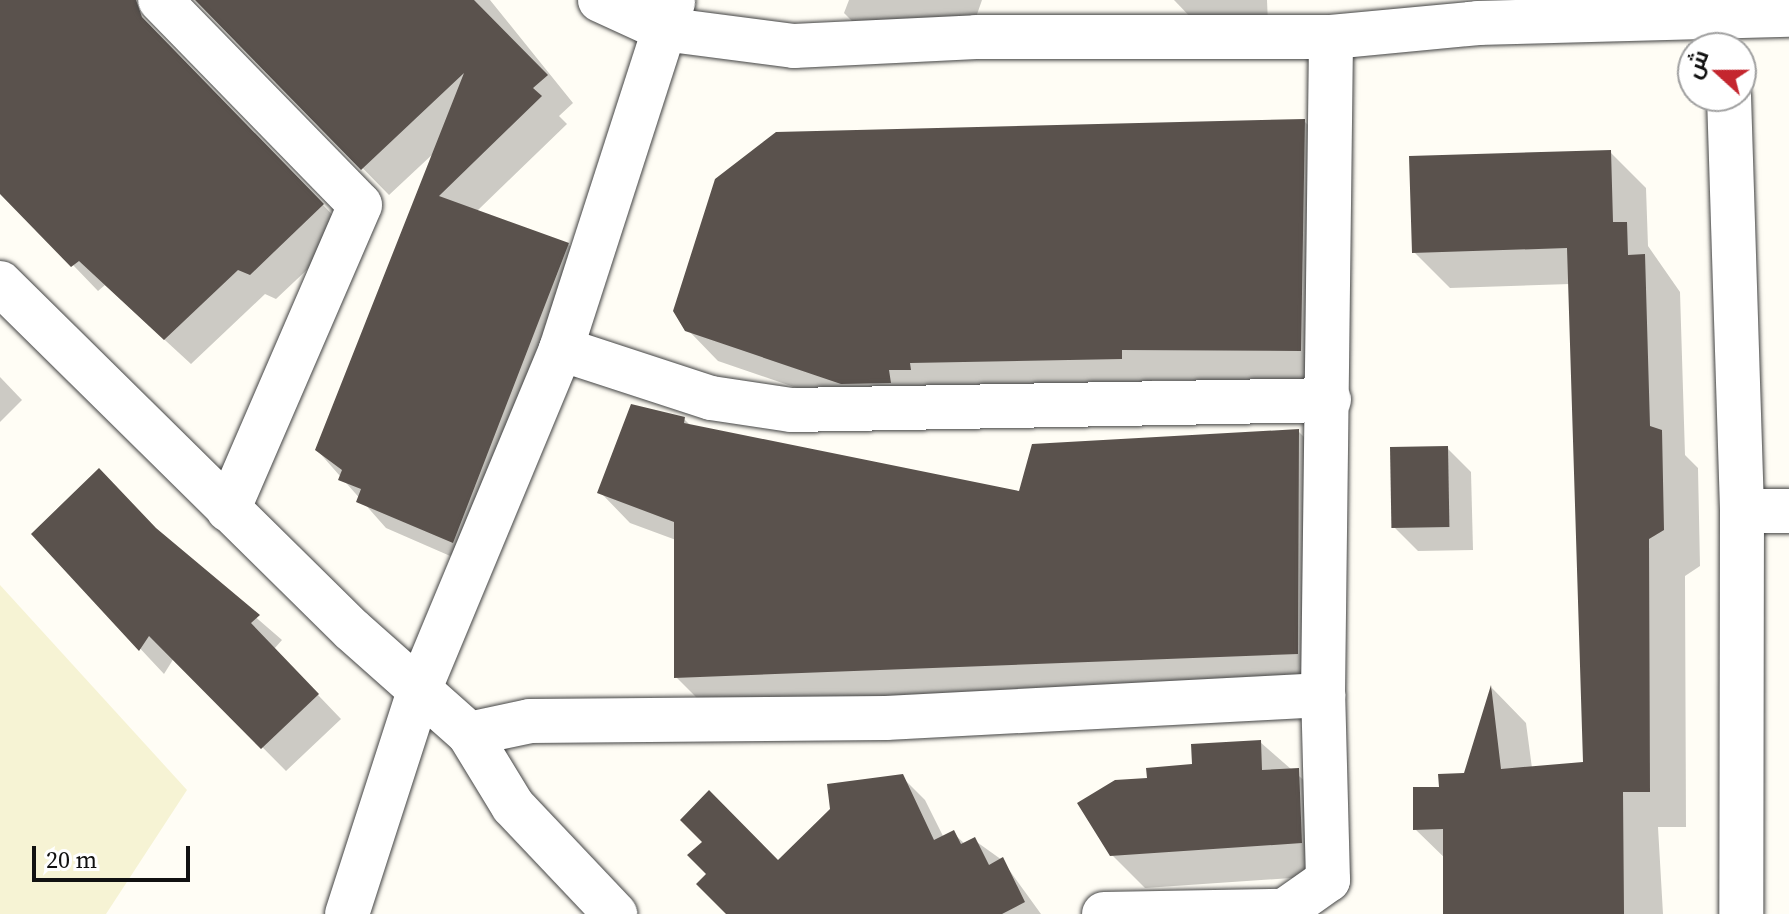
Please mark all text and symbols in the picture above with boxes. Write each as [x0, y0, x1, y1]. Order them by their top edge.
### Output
north arrow [1677, 32, 1757, 112]
text: ش [1677, 46, 1716, 83]
scale bar [36, 830, 194, 880]
text: 20 m [46, 843, 97, 876]

